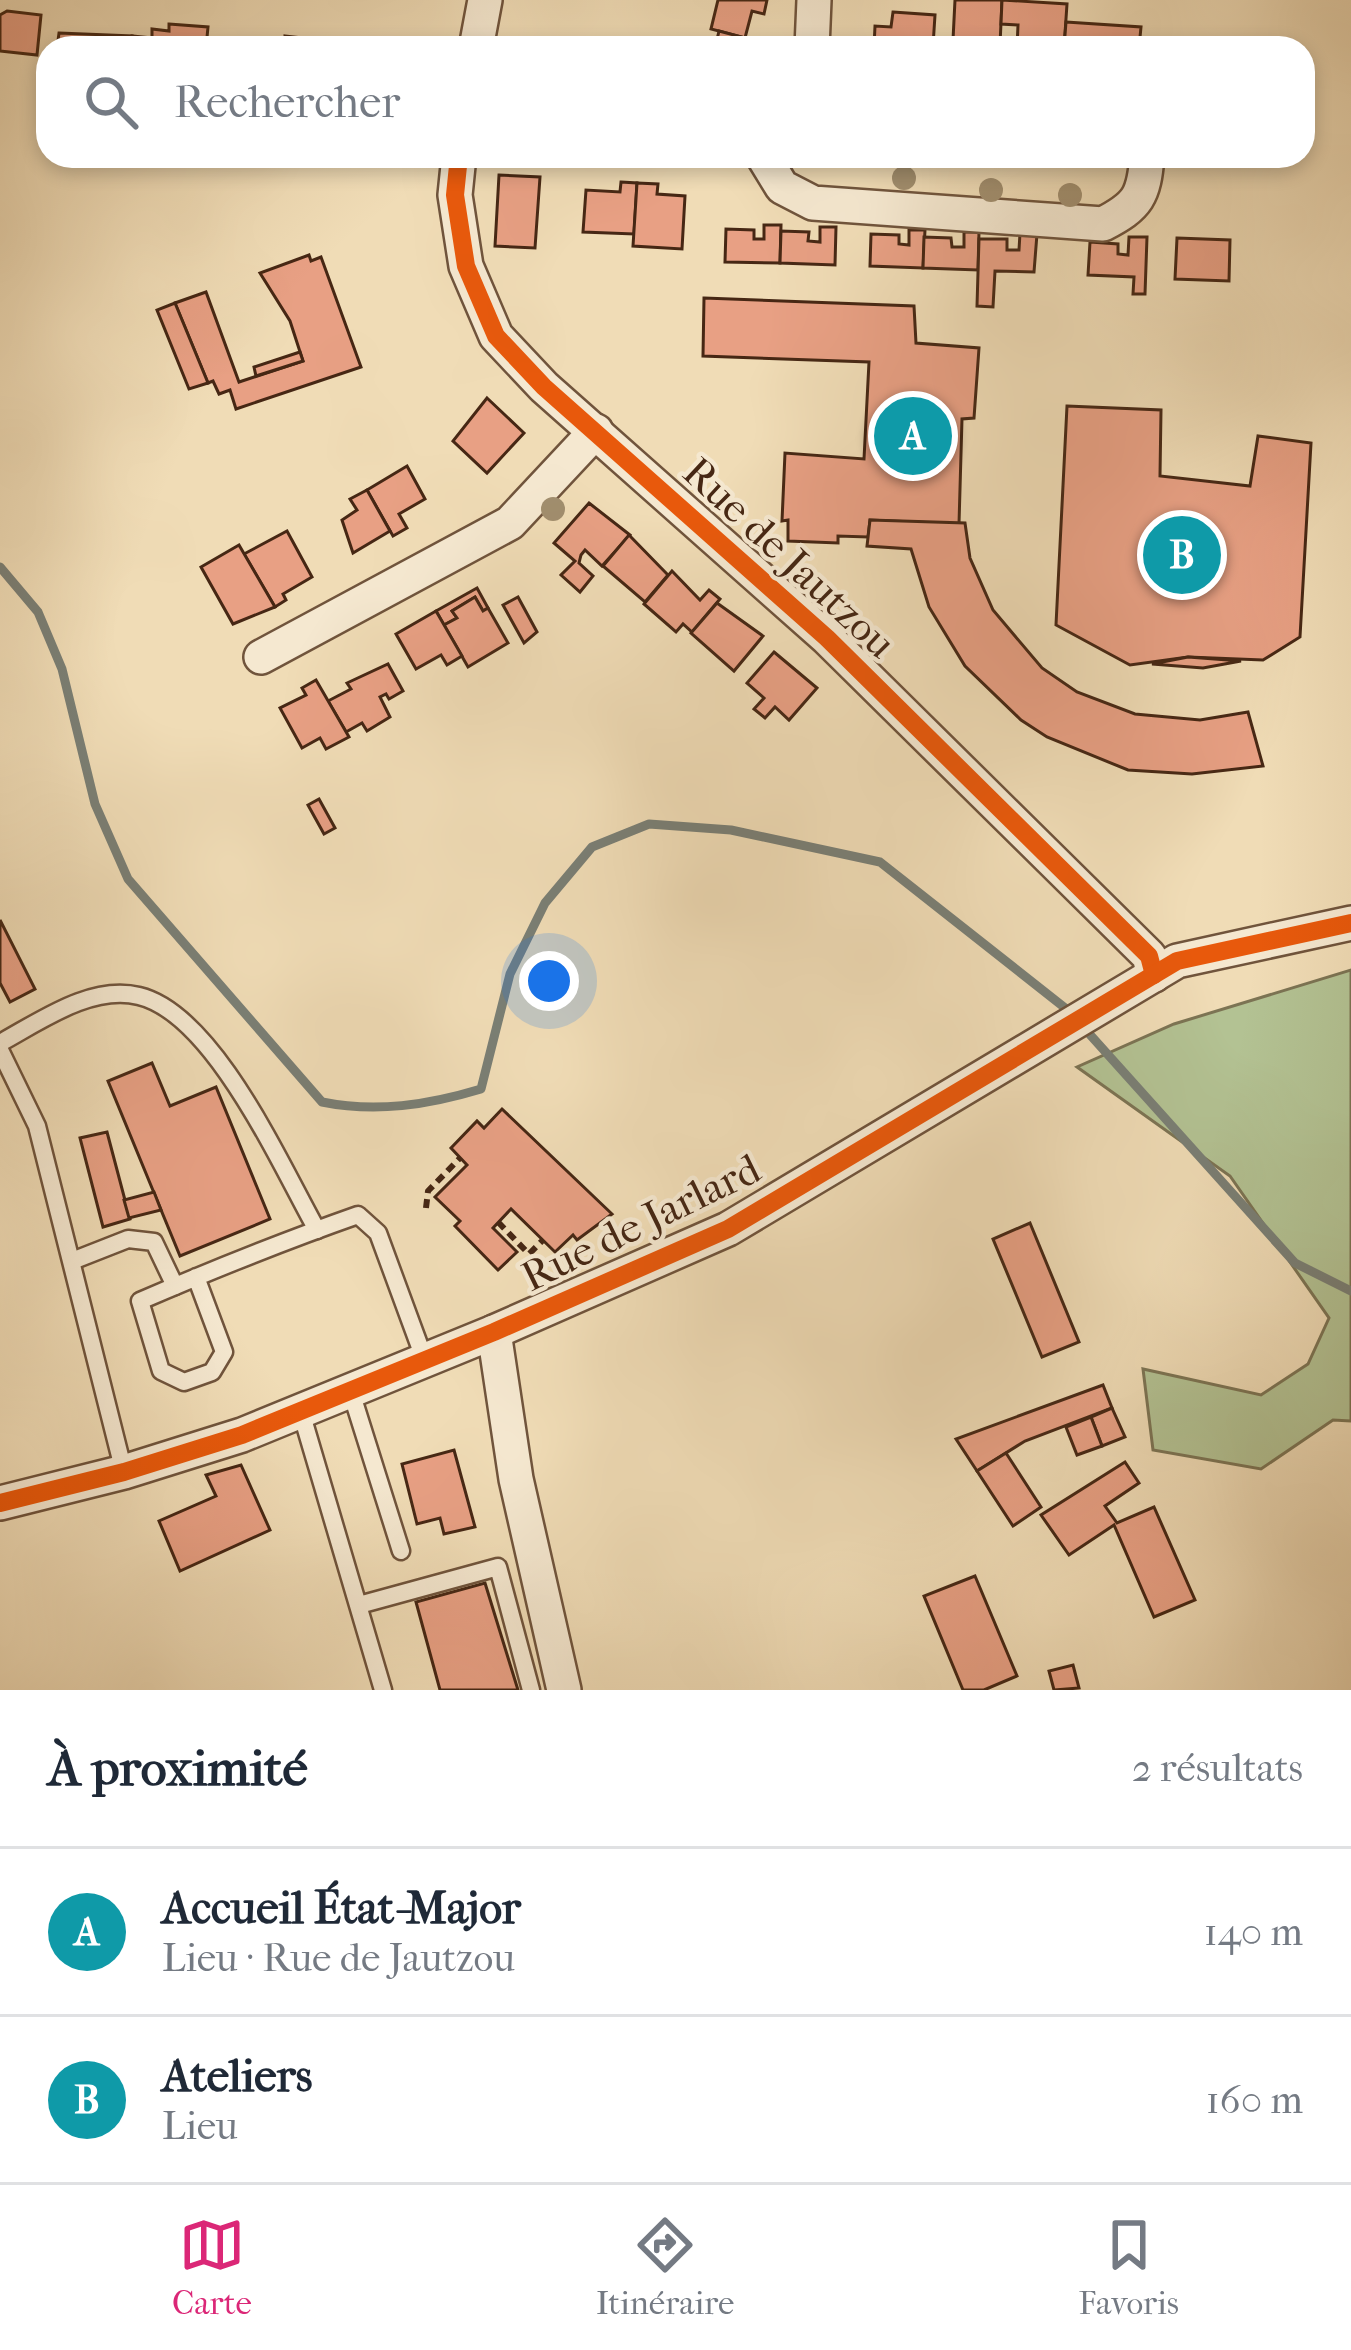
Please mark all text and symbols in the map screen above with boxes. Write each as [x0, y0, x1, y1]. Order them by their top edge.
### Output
search box [36, 36, 1315, 168]
icon: search [78, 69, 144, 135]
text: Rechercher [174, 76, 400, 129]
pin: A [874, 391, 952, 481]
street label: Rue de Jautzou [673, 447, 905, 669]
pin: B [1143, 510, 1221, 600]
your location [519, 951, 579, 1011]
street label: Rue de Jarlard [514, 1144, 769, 1302]
text: À proximité [48, 1738, 308, 1798]
text: 2 résultats [1132, 1745, 1303, 1791]
text: Accueil État-Major [162, 1882, 521, 1935]
text: A [74, 1909, 100, 1955]
text: 140 m [1204, 1909, 1303, 1955]
text: Lieu · Rue de Jautzou [162, 1935, 515, 1981]
text: Ateliers [162, 2050, 312, 2103]
text: B [74, 2077, 100, 2123]
text: 160 m [1206, 2077, 1303, 2123]
text: Lieu [162, 2103, 238, 2149]
tab: Carte [172, 2212, 252, 2323]
tab: Itinéraire [596, 2212, 734, 2323]
tab: Favoris [1078, 2212, 1179, 2323]

